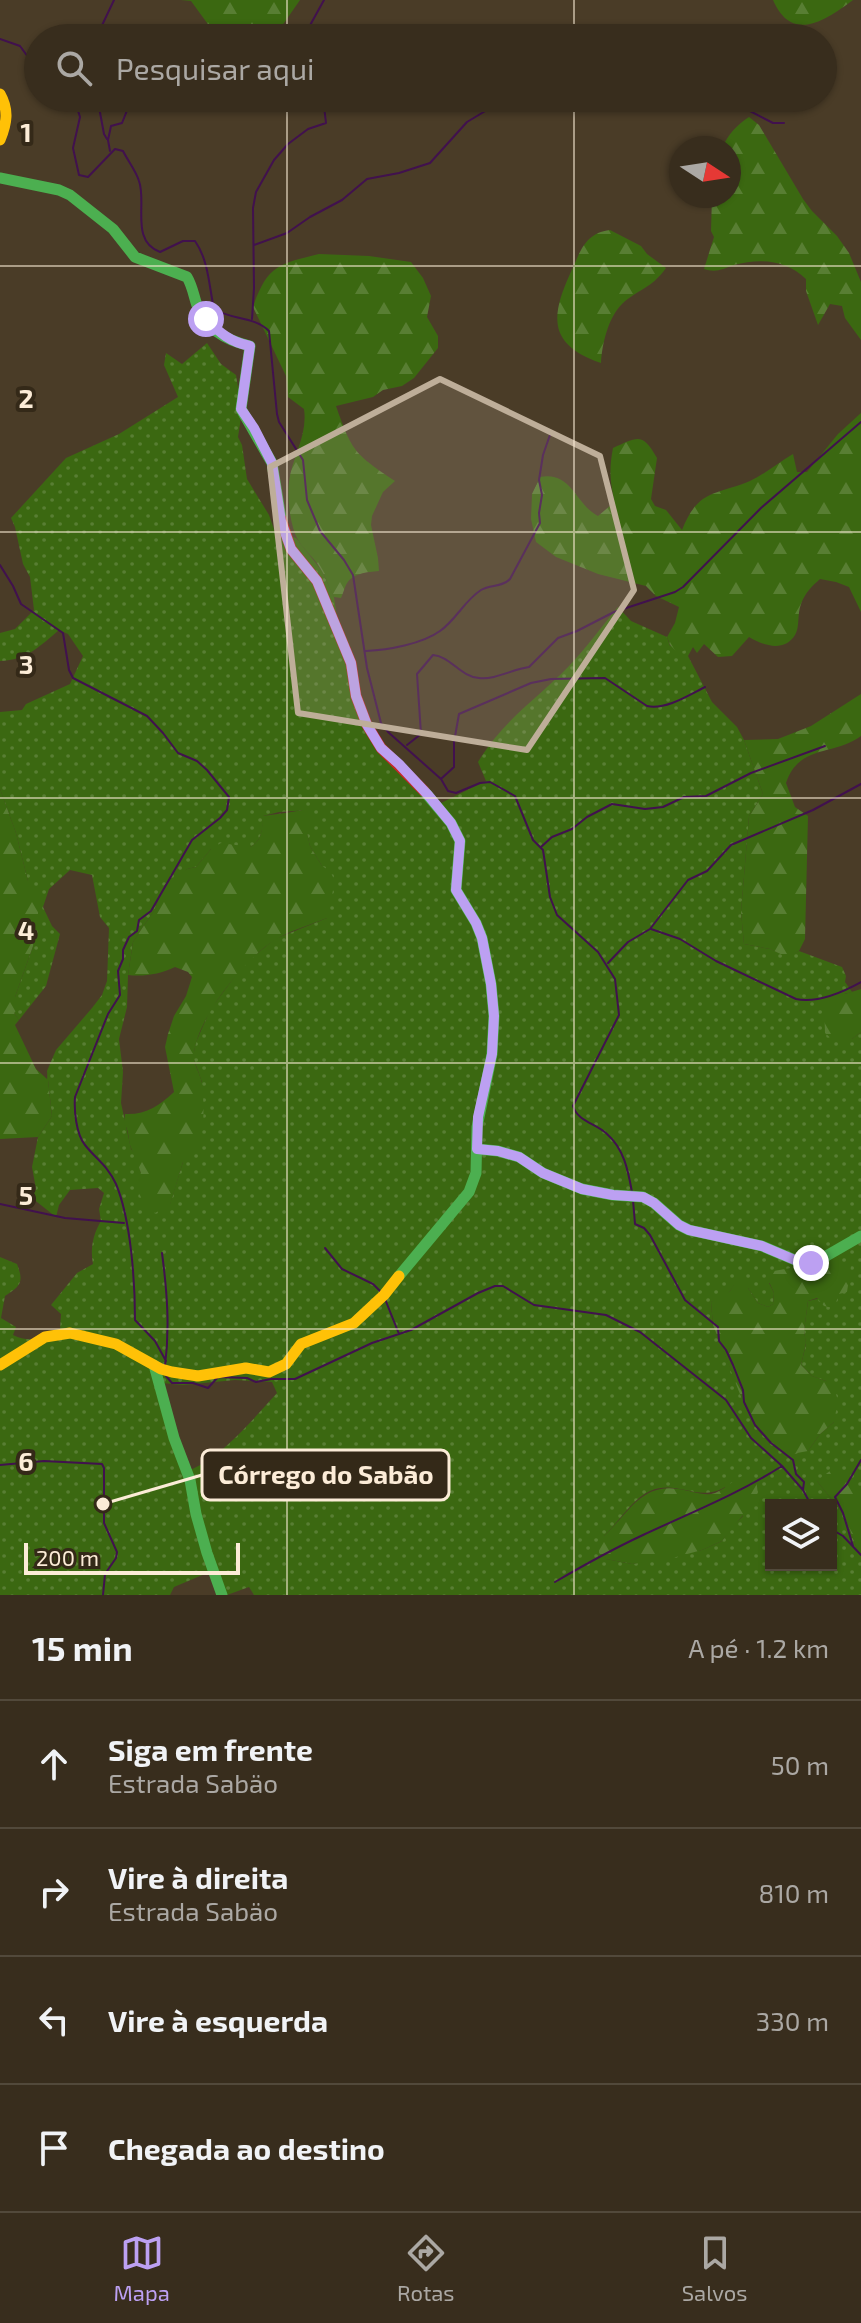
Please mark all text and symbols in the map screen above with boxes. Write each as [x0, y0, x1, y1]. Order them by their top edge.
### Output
search box [24, 24, 837, 112]
icon: search [52, 46, 96, 90]
text: Pesquisar aqui [116, 50, 314, 86]
text: 1 [20, 116, 32, 147]
north arrow [669, 136, 741, 208]
route start [188, 301, 224, 337]
text: 2 [18, 382, 34, 413]
text: 3 [19, 648, 33, 679]
text: 4 [18, 914, 34, 945]
text: 5 [19, 1179, 33, 1210]
route end [793, 1245, 829, 1281]
text: 6 [18, 1445, 34, 1476]
callout: Córrego do Sabão [202, 1450, 449, 1500]
text: Córrego do Sabão [218, 1458, 434, 1489]
map controls [765, 1499, 837, 1571]
button: layers [765, 1499, 837, 1571]
scale bar [24, 1539, 240, 1575]
text: 200 m [36, 1544, 99, 1570]
text: 15 min [32, 1627, 133, 1668]
text: A pé · 1.2 km [688, 1632, 829, 1663]
text: Siga em frente [108, 1731, 313, 1767]
icon: ahead [32, 1742, 76, 1786]
text: 50 m [771, 1749, 829, 1780]
text: Estrada Sabäo [108, 1767, 278, 1798]
text: Vire à direita [108, 1859, 288, 1895]
icon: right [32, 1870, 76, 1914]
text: 810 m [759, 1877, 829, 1908]
text: Estrada Sabäo [108, 1895, 278, 1926]
icon: left [32, 1998, 76, 2042]
text: Vire à esquerda [108, 2002, 328, 2038]
text: 330 m [756, 2005, 829, 2036]
icon: arrive [32, 2126, 76, 2170]
text: Chegada ao destino [108, 2130, 385, 2166]
tab: Mapa [114, 2231, 170, 2305]
tab: Rotas [397, 2231, 455, 2305]
tab: Salvos [682, 2231, 747, 2305]

